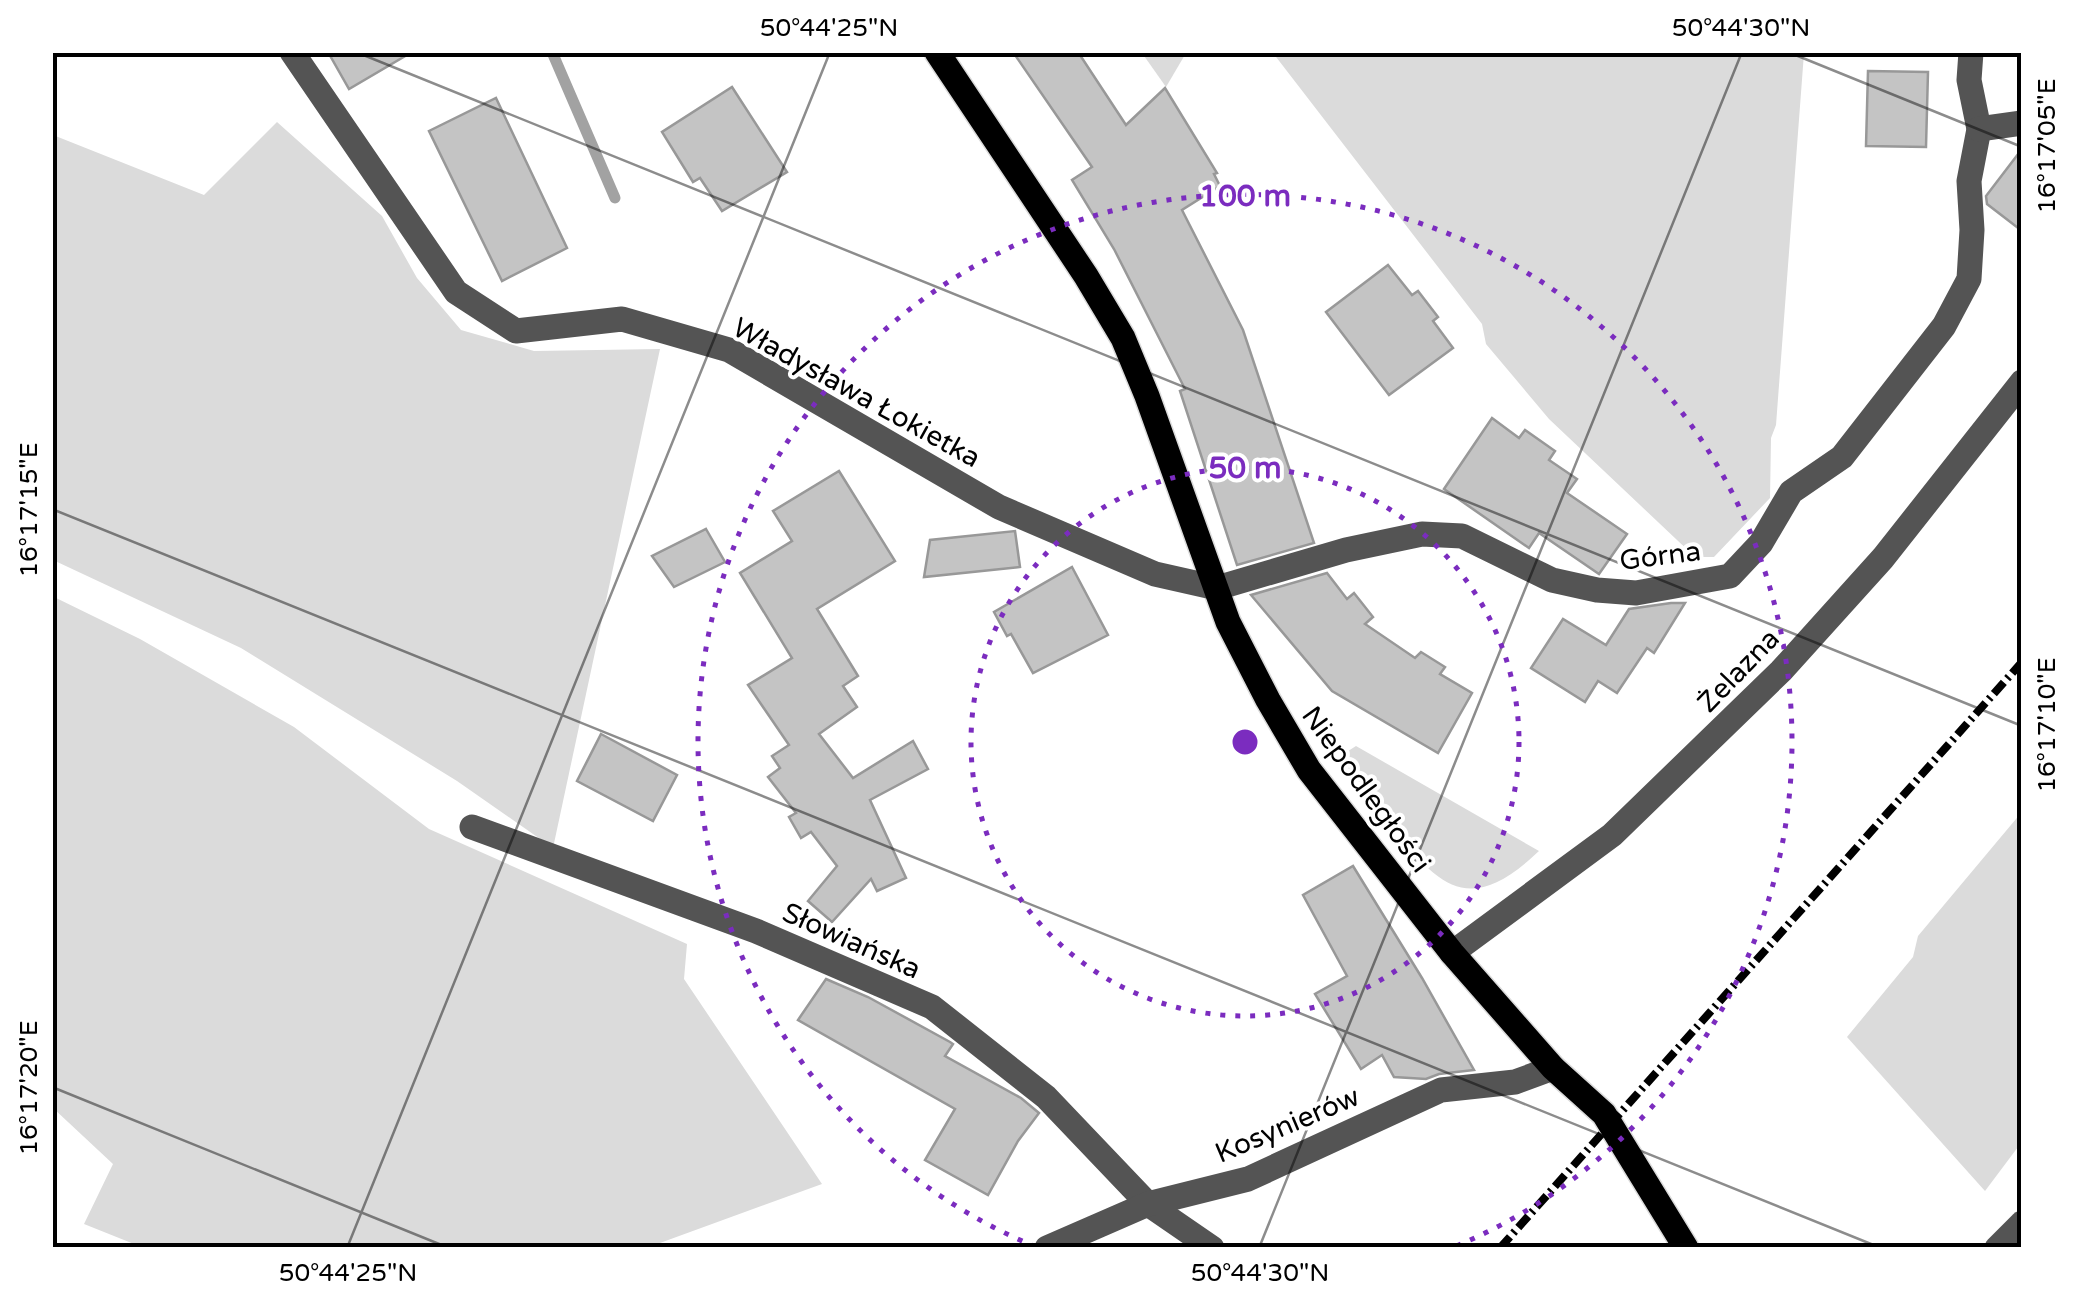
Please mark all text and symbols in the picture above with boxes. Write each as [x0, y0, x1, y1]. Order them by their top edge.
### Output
text: 50°44'25"N [760, 13, 898, 43]
text: 50°44'30"N [1672, 13, 1810, 43]
text: 16°17'05"E [2032, 78, 2062, 214]
text: 100 m [1199, 178, 1291, 215]
street label: Władysława Łokietka [727, 311, 986, 475]
text: 16°17'15"E [14, 442, 44, 578]
text: 50 m [1208, 450, 1282, 487]
street label: Górna [1617, 534, 1703, 578]
street label: Żelazna [1691, 622, 1787, 720]
text: 16°17'10"E [2032, 657, 2062, 793]
street label: Niepodległości [1294, 700, 1438, 879]
centre of rings [1227, 724, 1263, 760]
street label: Słowiańska [777, 895, 926, 986]
text: 16°17'20"E [14, 1020, 44, 1156]
street label: Kosynierów [1210, 1079, 1365, 1171]
text: 50°44'25"N [279, 1258, 417, 1288]
text: 50°44'30"N [1191, 1258, 1329, 1288]

